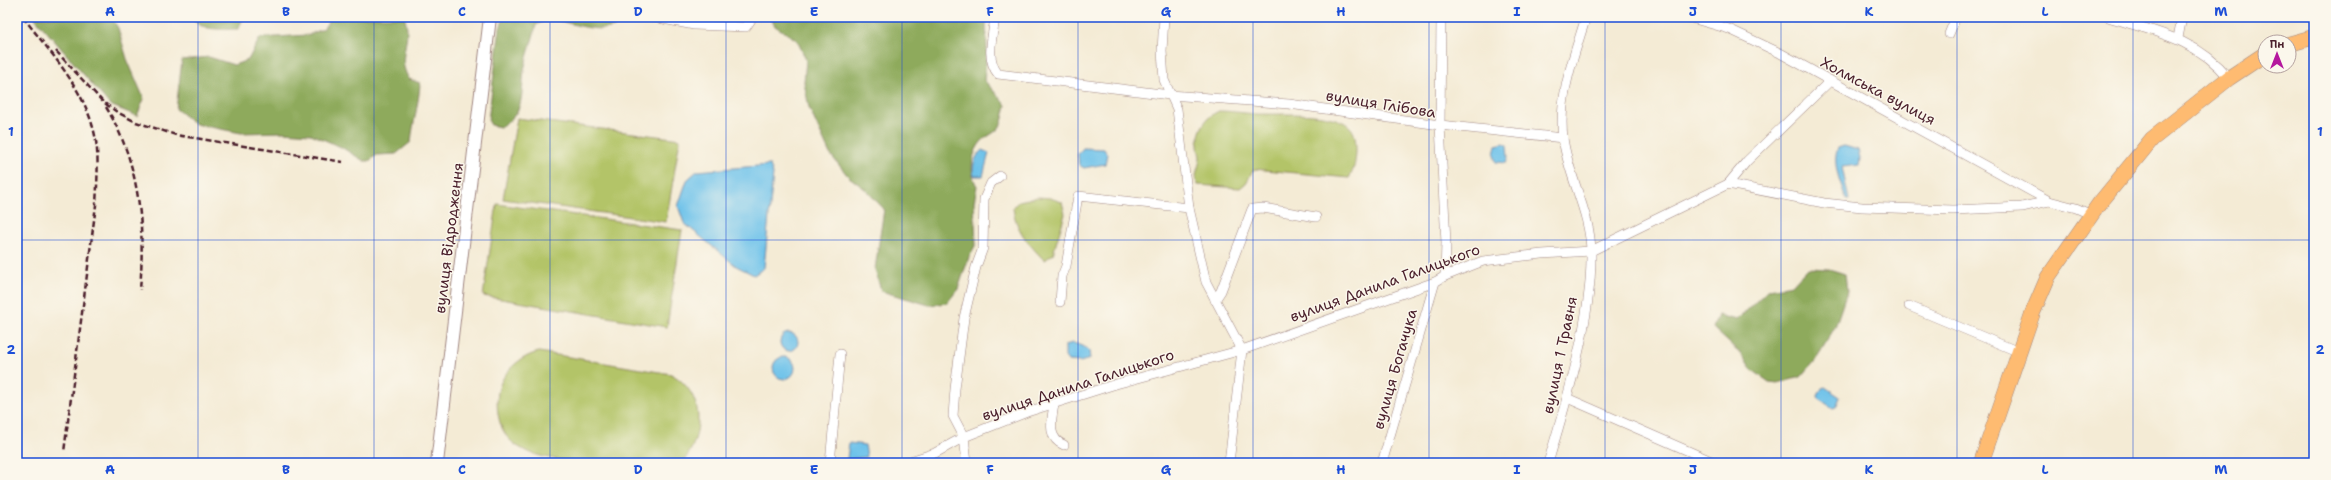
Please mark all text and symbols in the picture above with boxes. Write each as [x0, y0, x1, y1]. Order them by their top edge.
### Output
text: A [105, 3, 115, 20]
text: B [282, 3, 290, 20]
text: C [458, 3, 466, 20]
text: D [633, 3, 643, 20]
text: E [810, 3, 819, 20]
text: F [986, 3, 994, 20]
text: G [1161, 3, 1172, 20]
text: H [1336, 3, 1346, 20]
text: I [1513, 3, 1521, 20]
text: J [1689, 3, 1697, 20]
text: K [1865, 3, 1874, 20]
text: L [2041, 3, 2049, 20]
text: M [2214, 3, 2228, 20]
north arrow [2257, 34, 2297, 74]
text: Пн [2270, 37, 2284, 52]
street label: Холмська вулиця [1817, 52, 1939, 130]
street label: вулиця Глібова [1325, 85, 1438, 123]
text: 1 [8, 123, 14, 140]
text: 1 [2317, 123, 2323, 140]
street label: вулиця Відродження [430, 161, 468, 315]
street label: вулиця Данила Галицького [1287, 239, 1483, 327]
street label: вулиця 1 Травня [1538, 295, 1582, 415]
street label: вулиця Богачука [1368, 306, 1422, 432]
text: 2 [6, 341, 16, 358]
text: 2 [2315, 341, 2325, 358]
street label: вулиця Данила Галицького [979, 344, 1177, 426]
text: A [105, 461, 115, 478]
text: B [282, 461, 290, 478]
text: C [458, 461, 466, 478]
text: D [633, 461, 643, 478]
text: E [810, 461, 819, 478]
text: F [986, 461, 994, 478]
text: G [1161, 461, 1172, 478]
text: H [1336, 461, 1346, 478]
text: I [1513, 461, 1521, 478]
text: J [1689, 461, 1697, 478]
text: K [1865, 461, 1874, 478]
text: L [2041, 461, 2049, 478]
text: M [2214, 461, 2228, 478]

